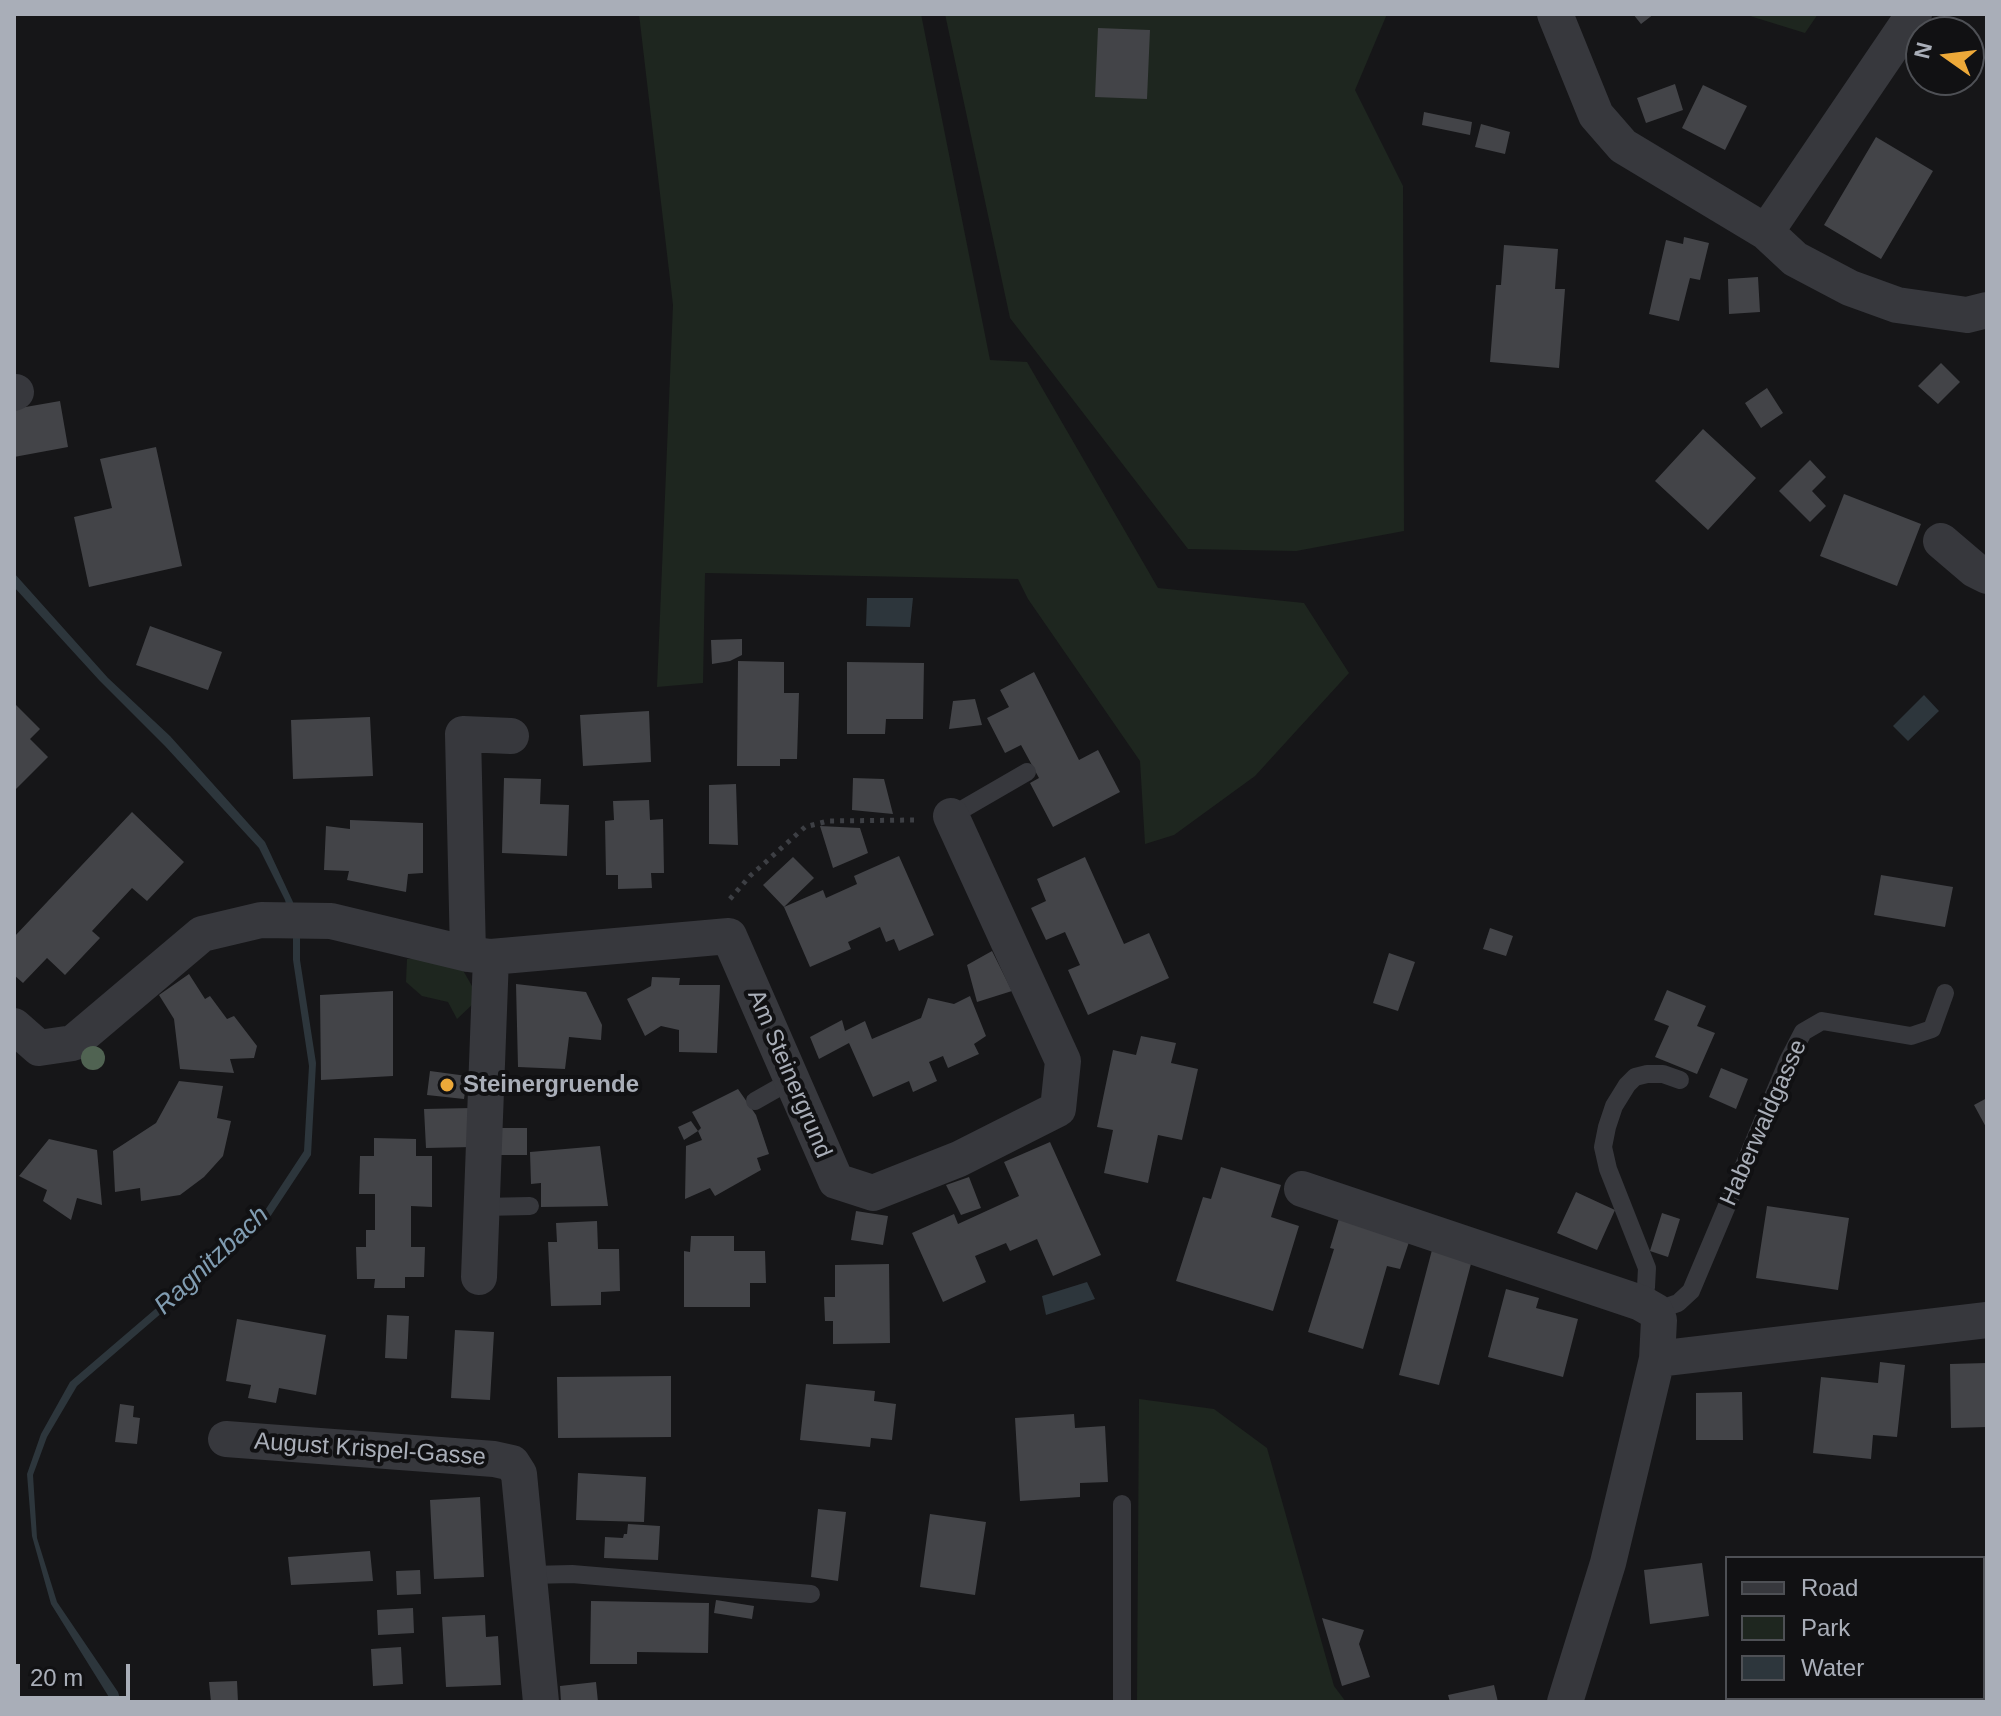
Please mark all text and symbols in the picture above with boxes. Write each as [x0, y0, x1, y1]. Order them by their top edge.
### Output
north arrow [1905, 16, 1985, 96]
text: N [1909, 40, 1937, 61]
street label: Am Steinergrund [741, 985, 837, 1163]
street label: Haberwaldgasse [1714, 1035, 1814, 1211]
place label: Steinergruende [463, 1071, 639, 1099]
marker: Steinergruende [438, 1076, 456, 1094]
water label: Ragnitzbach [149, 1200, 275, 1322]
street label: August Krispel-Gasse [253, 1428, 487, 1472]
legend [1725, 1556, 1985, 1700]
text: Road [1801, 1574, 1858, 1601]
text: Park [1801, 1614, 1850, 1641]
scale bar [20, 1648, 134, 1698]
text: Water [1801, 1654, 1864, 1681]
text: 20 m [30, 1664, 83, 1691]

